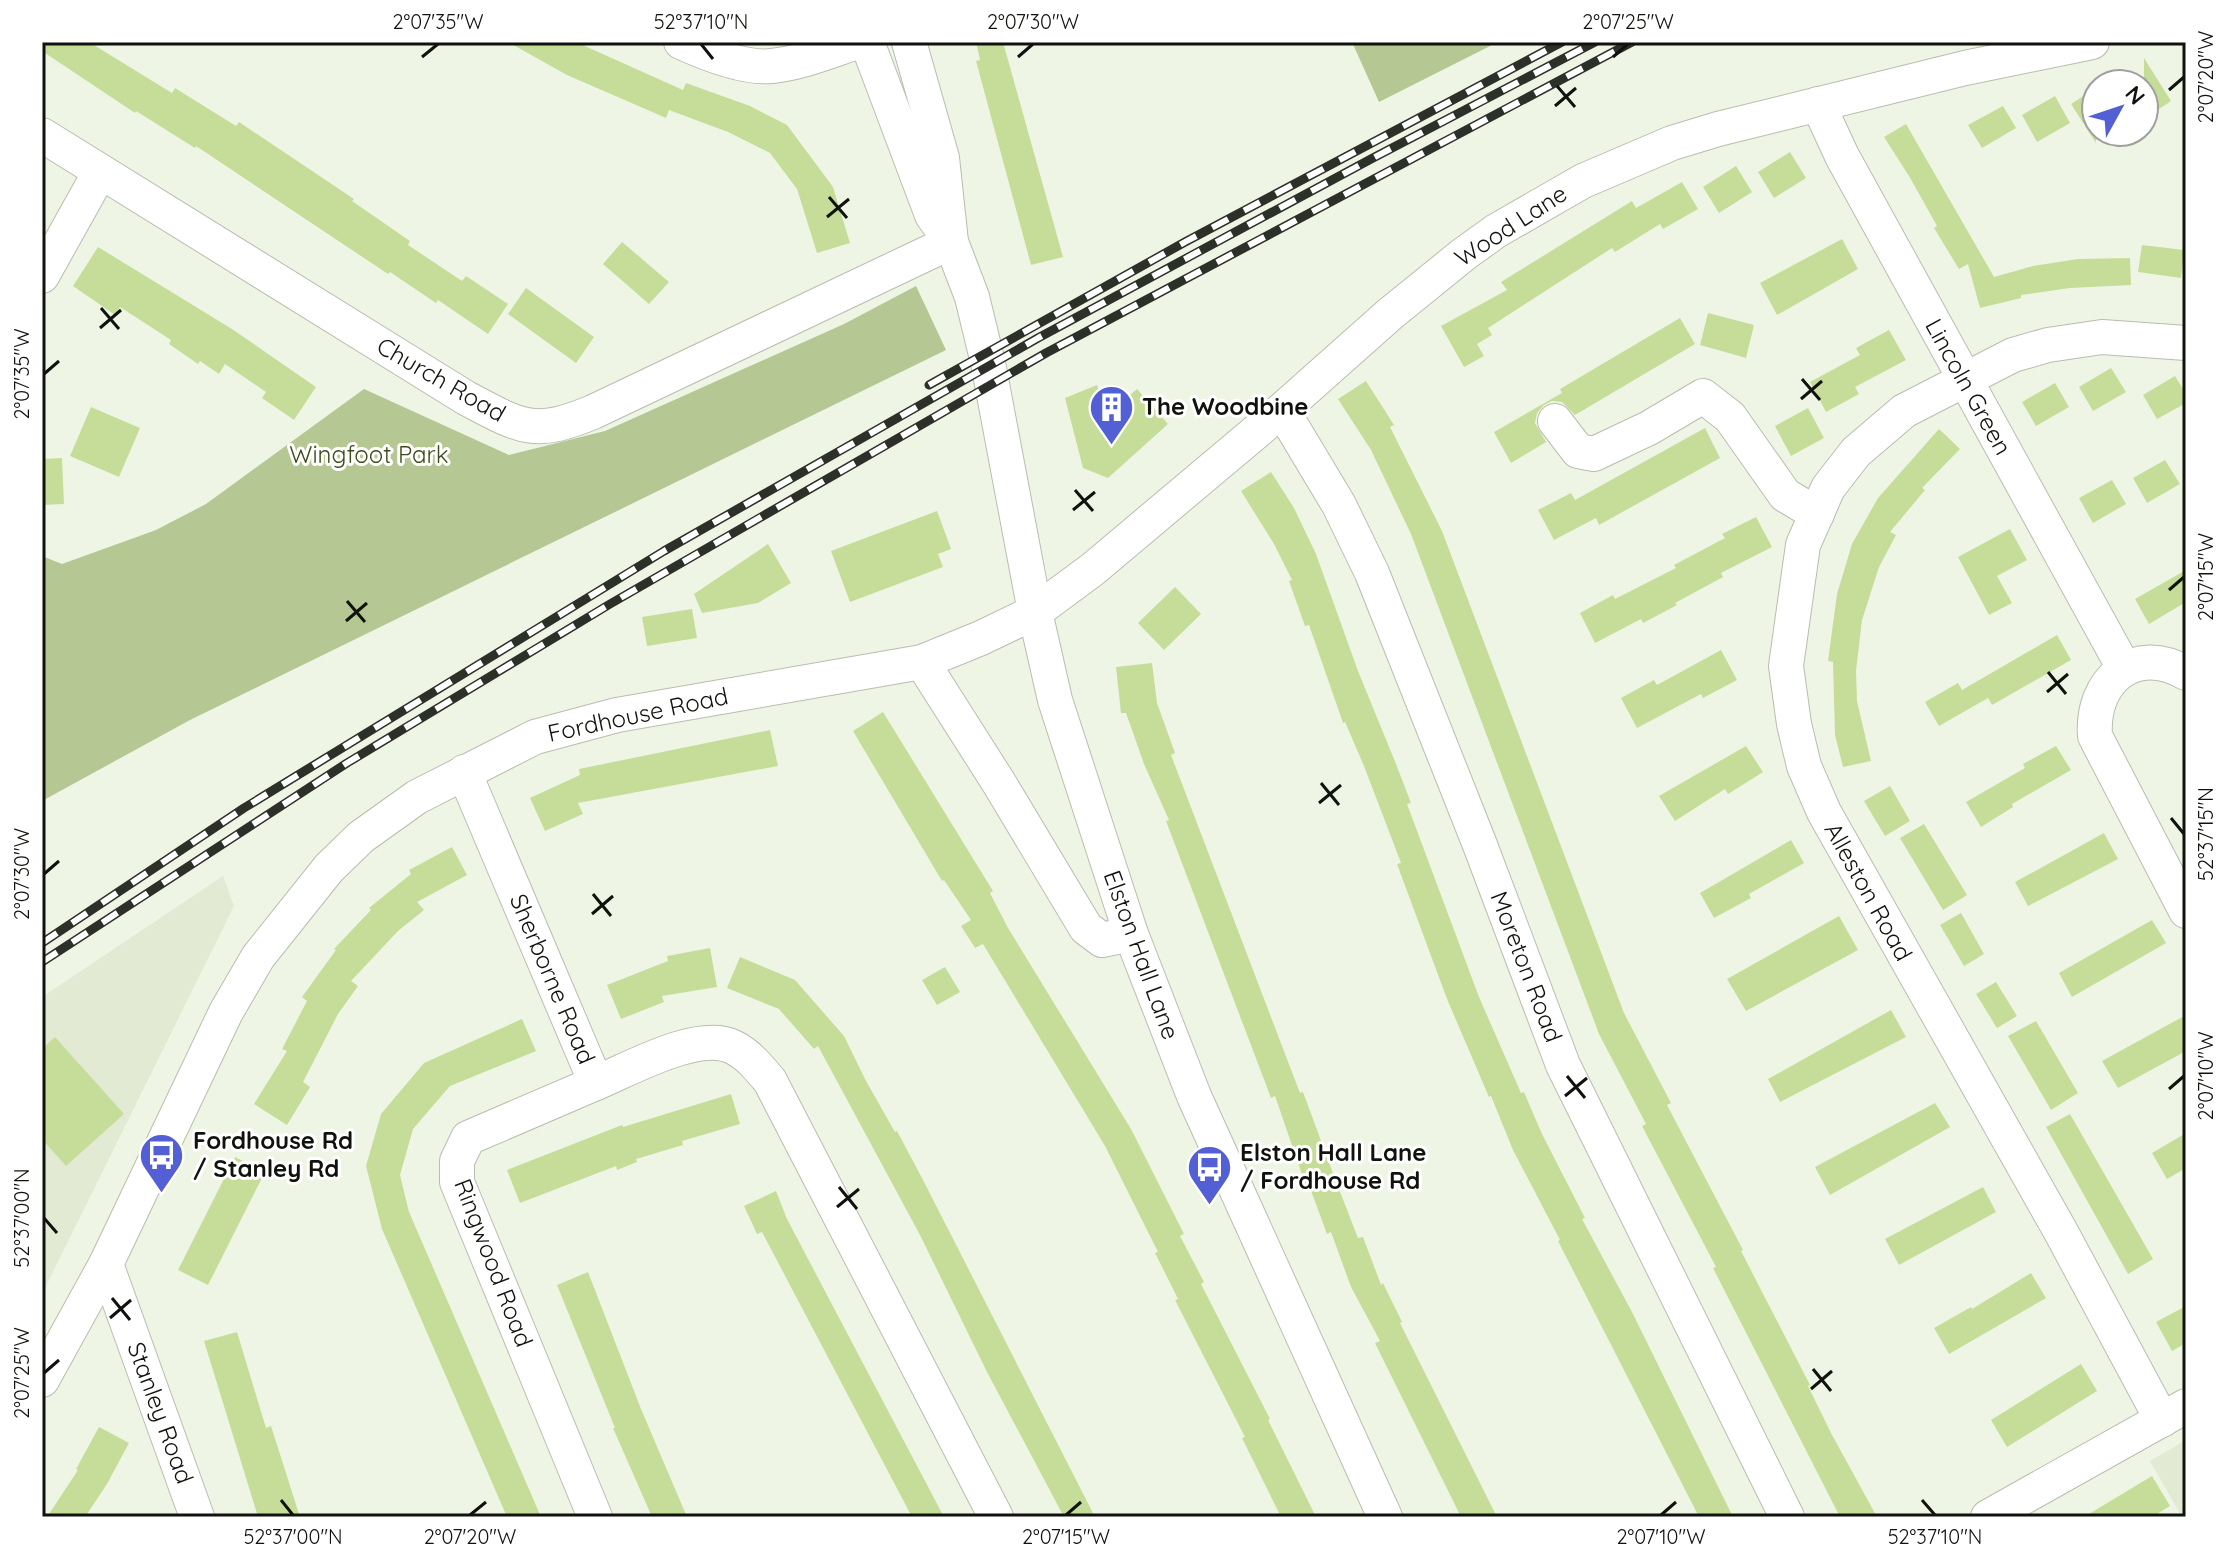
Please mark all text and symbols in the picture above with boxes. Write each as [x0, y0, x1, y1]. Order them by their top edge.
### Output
text: 2°07'35"W [393, 9, 484, 34]
text: 52°37'10"N [654, 9, 748, 34]
text: 2°07'30"W [987, 9, 1079, 34]
text: 2°07'25"W [1582, 9, 1674, 34]
text: 2°07'20"W [2193, 31, 2218, 123]
north arrow [2080, 68, 2160, 148]
text: N [2119, 80, 2151, 110]
street label: Wood Lane [1449, 178, 1572, 273]
street label: Lincoln Green [1919, 313, 2019, 460]
text: 2°07'35"W [9, 329, 34, 420]
street label: Church Road [372, 330, 511, 428]
building icon: The Woodbine [1087, 383, 1135, 446]
place label: The Woodbine [1142, 391, 1308, 421]
park label: Wingfoot Park [289, 439, 449, 469]
text: 2°07'15"W [2193, 533, 2218, 621]
street label: Fordhouse Road [545, 680, 731, 748]
text: 52°37'15"N [2193, 787, 2218, 881]
street label: Alleston Road [1819, 817, 1919, 966]
text: 2°07'30"W [9, 828, 34, 920]
street label: Elston Hall Lane [1097, 866, 1186, 1043]
street label: Moreton Road [1484, 887, 1569, 1046]
street label: Sherborne Road [504, 889, 602, 1068]
text: 2°07'10"W [2193, 1032, 2218, 1120]
place label: Fordhouse Rd / Stanley Rd [193, 1125, 353, 1183]
bus stop icon: Fordhouse Rd / Stanley Rd [138, 1131, 186, 1194]
place label: Elston Hall Lane / Fordhouse Rd [1240, 1137, 1427, 1195]
bus stop icon: Elston Hall Lane / Fordhouse Rd [1185, 1143, 1233, 1206]
text: 52°37'00"N [9, 1168, 34, 1268]
street label: Ringwood Road [448, 1174, 540, 1351]
text: 2°07'25"W [9, 1327, 34, 1419]
street label: Stanley Road [121, 1338, 200, 1488]
text: 52°37'00"N [243, 1524, 343, 1549]
text: 2°07'20"W [424, 1524, 516, 1549]
text: 2°07'15"W [1022, 1524, 1110, 1549]
text: 2°07'10"W [1617, 1524, 1705, 1549]
text: 52°37'10"N [1888, 1524, 1982, 1549]

